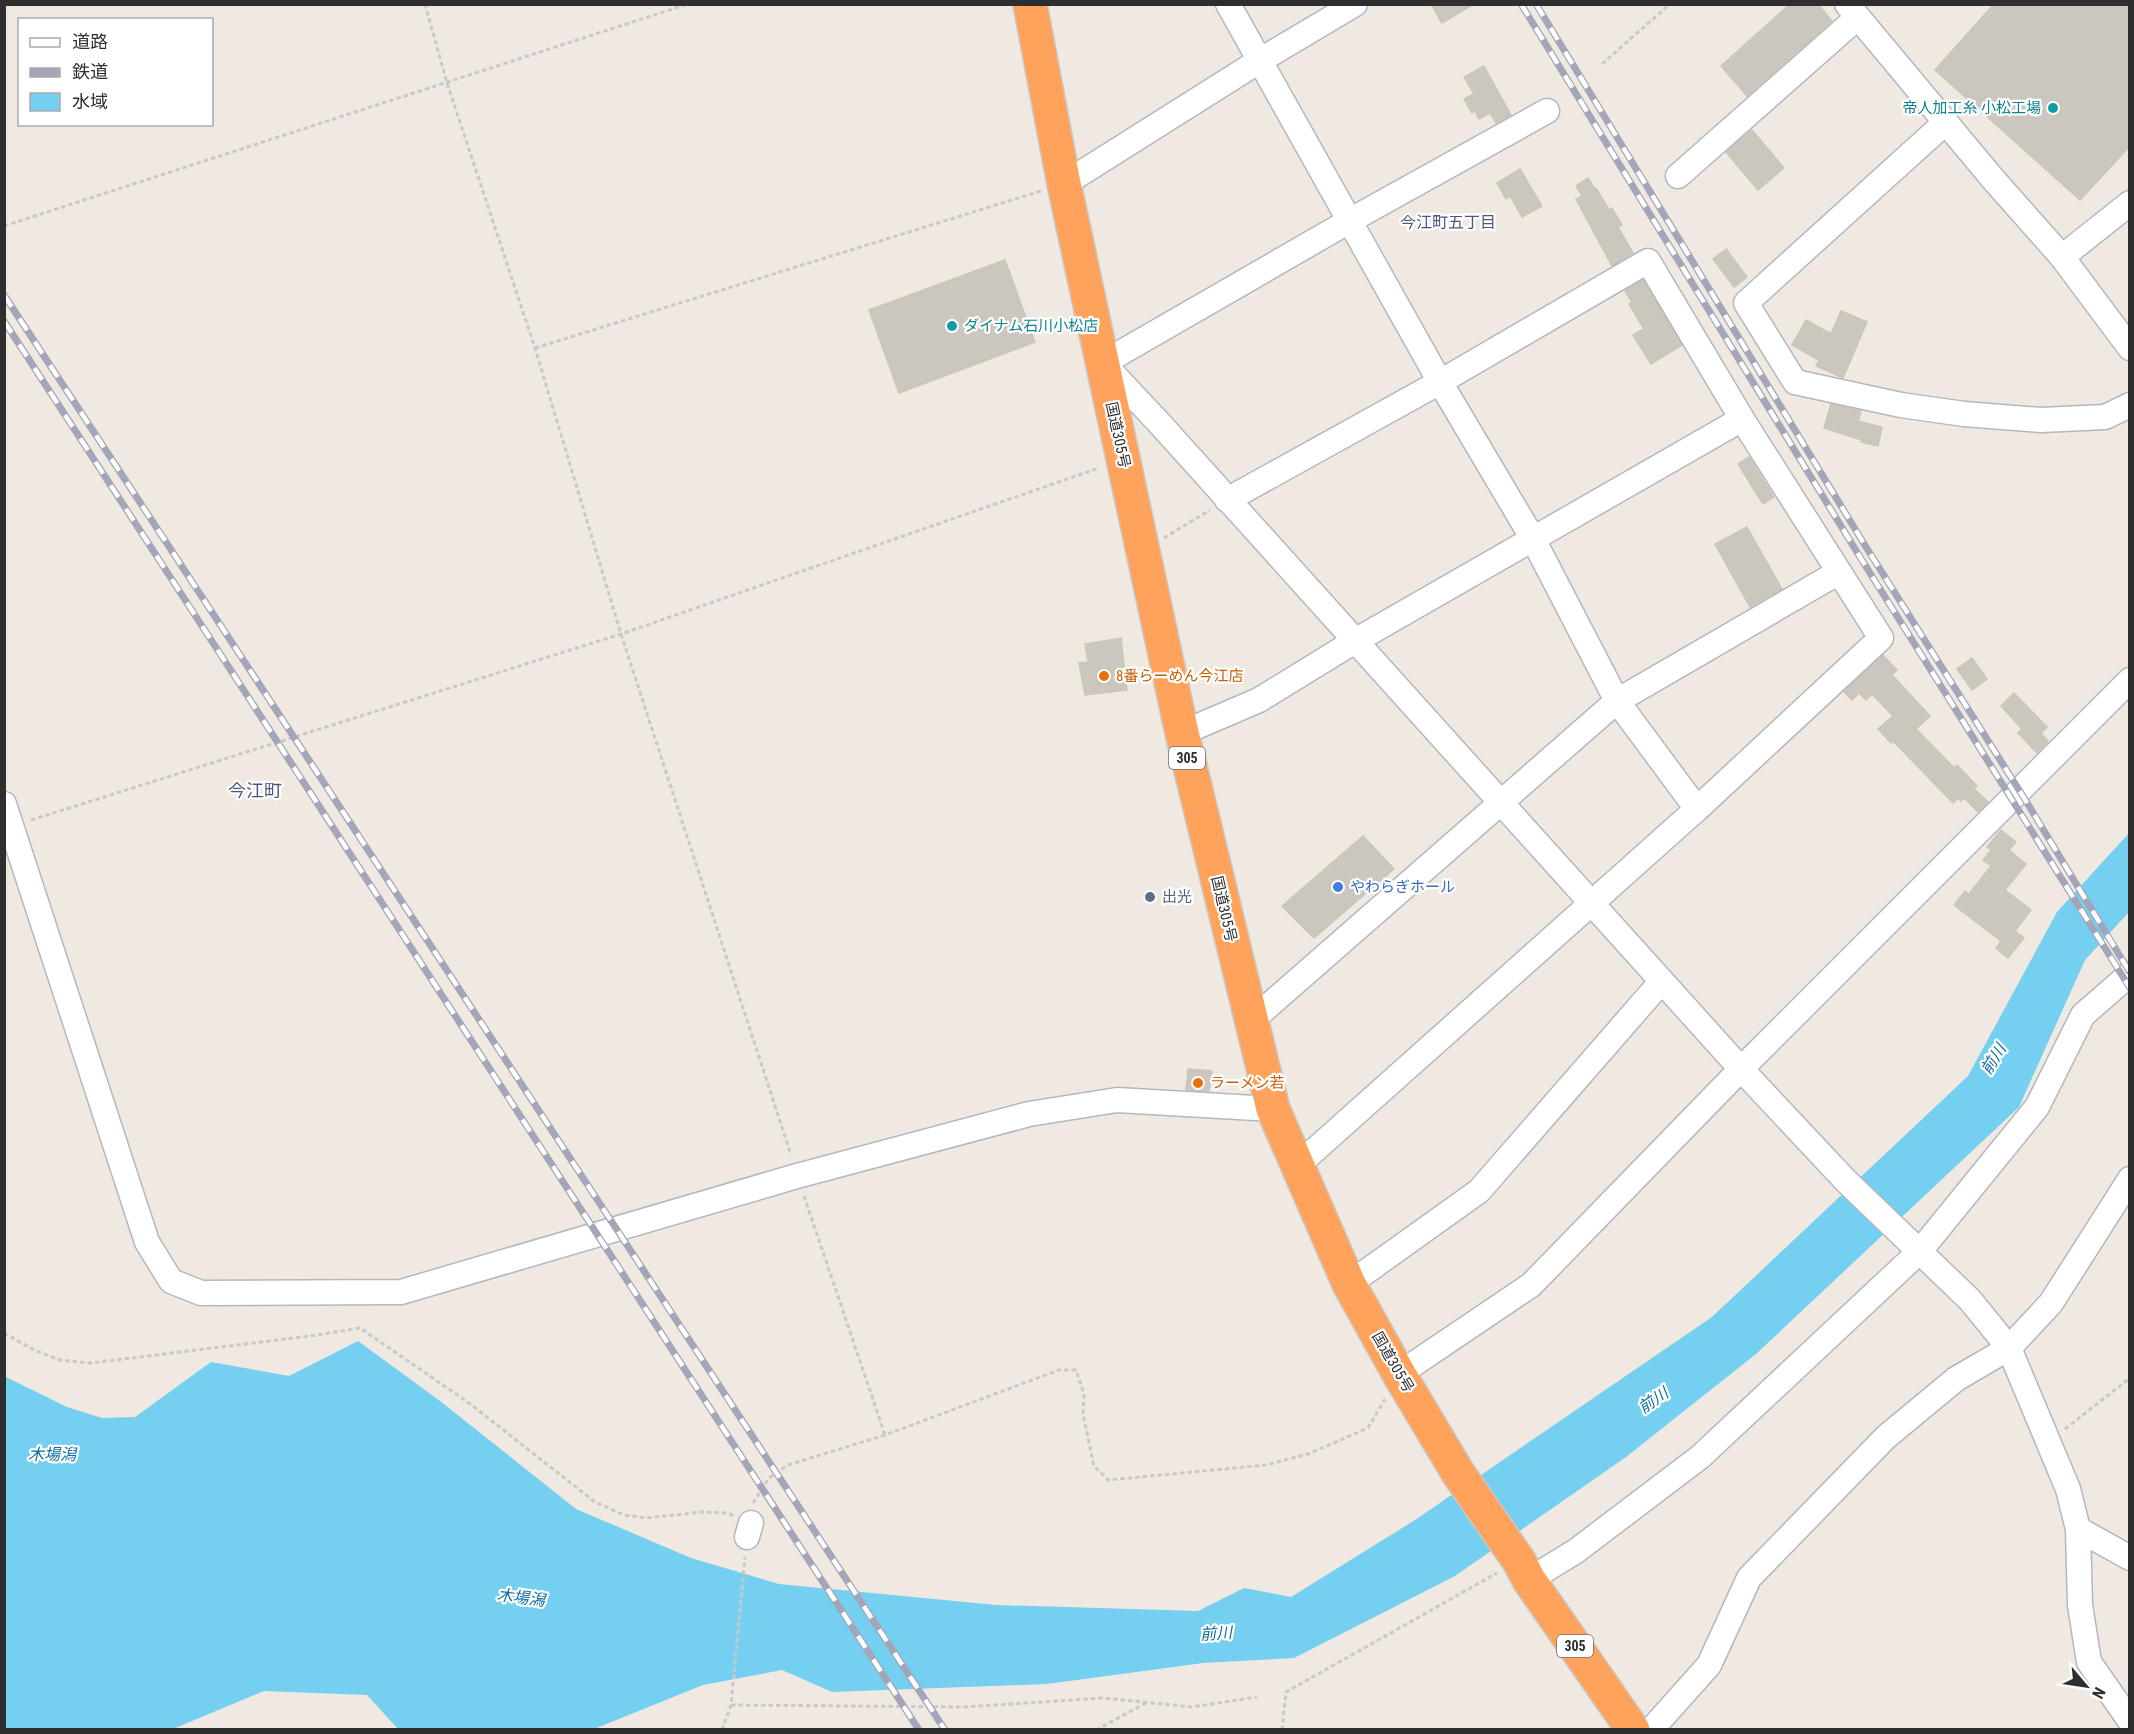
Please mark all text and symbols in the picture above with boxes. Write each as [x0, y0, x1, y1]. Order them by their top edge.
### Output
legend [18, 18, 213, 126]
text: 道路 [72, 31, 108, 52]
text: 鉄道 [72, 61, 108, 82]
text: 水域 [72, 91, 108, 112]
place label: 帝人加工糸 小松工場 [1903, 99, 2041, 117]
marker: 帝人加工糸 小松工場 [2046, 101, 2060, 115]
district label: 今江町五丁目 [1400, 213, 1496, 232]
place label: ダイナム石川小松店 [964, 317, 1098, 335]
marker: ダイナム石川小松店 [945, 319, 959, 333]
street label: 国道305号 [1102, 400, 1134, 470]
place label: 8番らーめん今江店 [1116, 667, 1243, 685]
marker: 8番らーめん今江店 [1097, 669, 1111, 683]
road number: 305 [1169, 747, 1205, 769]
district label: 今江町 [228, 780, 282, 801]
street label: 国道305号 [1208, 874, 1240, 944]
place label: やわらぎホール [1350, 878, 1455, 896]
marker: やわらぎホール [1331, 880, 1345, 894]
place label: 出光 [1162, 888, 1192, 906]
marker: 出光 [1143, 890, 1157, 904]
water label: 前川 [1977, 1039, 2011, 1078]
place label: ラーメン若 [1210, 1074, 1284, 1092]
marker: ラーメン若 [1191, 1076, 1205, 1090]
street label: 国道305号 [1368, 1328, 1418, 1396]
water label: 前川 [1635, 1382, 1673, 1417]
water label: 木場潟 [28, 1445, 78, 1464]
water label: 木場潟 [496, 1585, 548, 1610]
water label: 前川 [1199, 1623, 1235, 1644]
road number: 305 [1557, 1635, 1593, 1657]
north arrow [2056, 1656, 2116, 1716]
text: N [2088, 1684, 2109, 1702]

